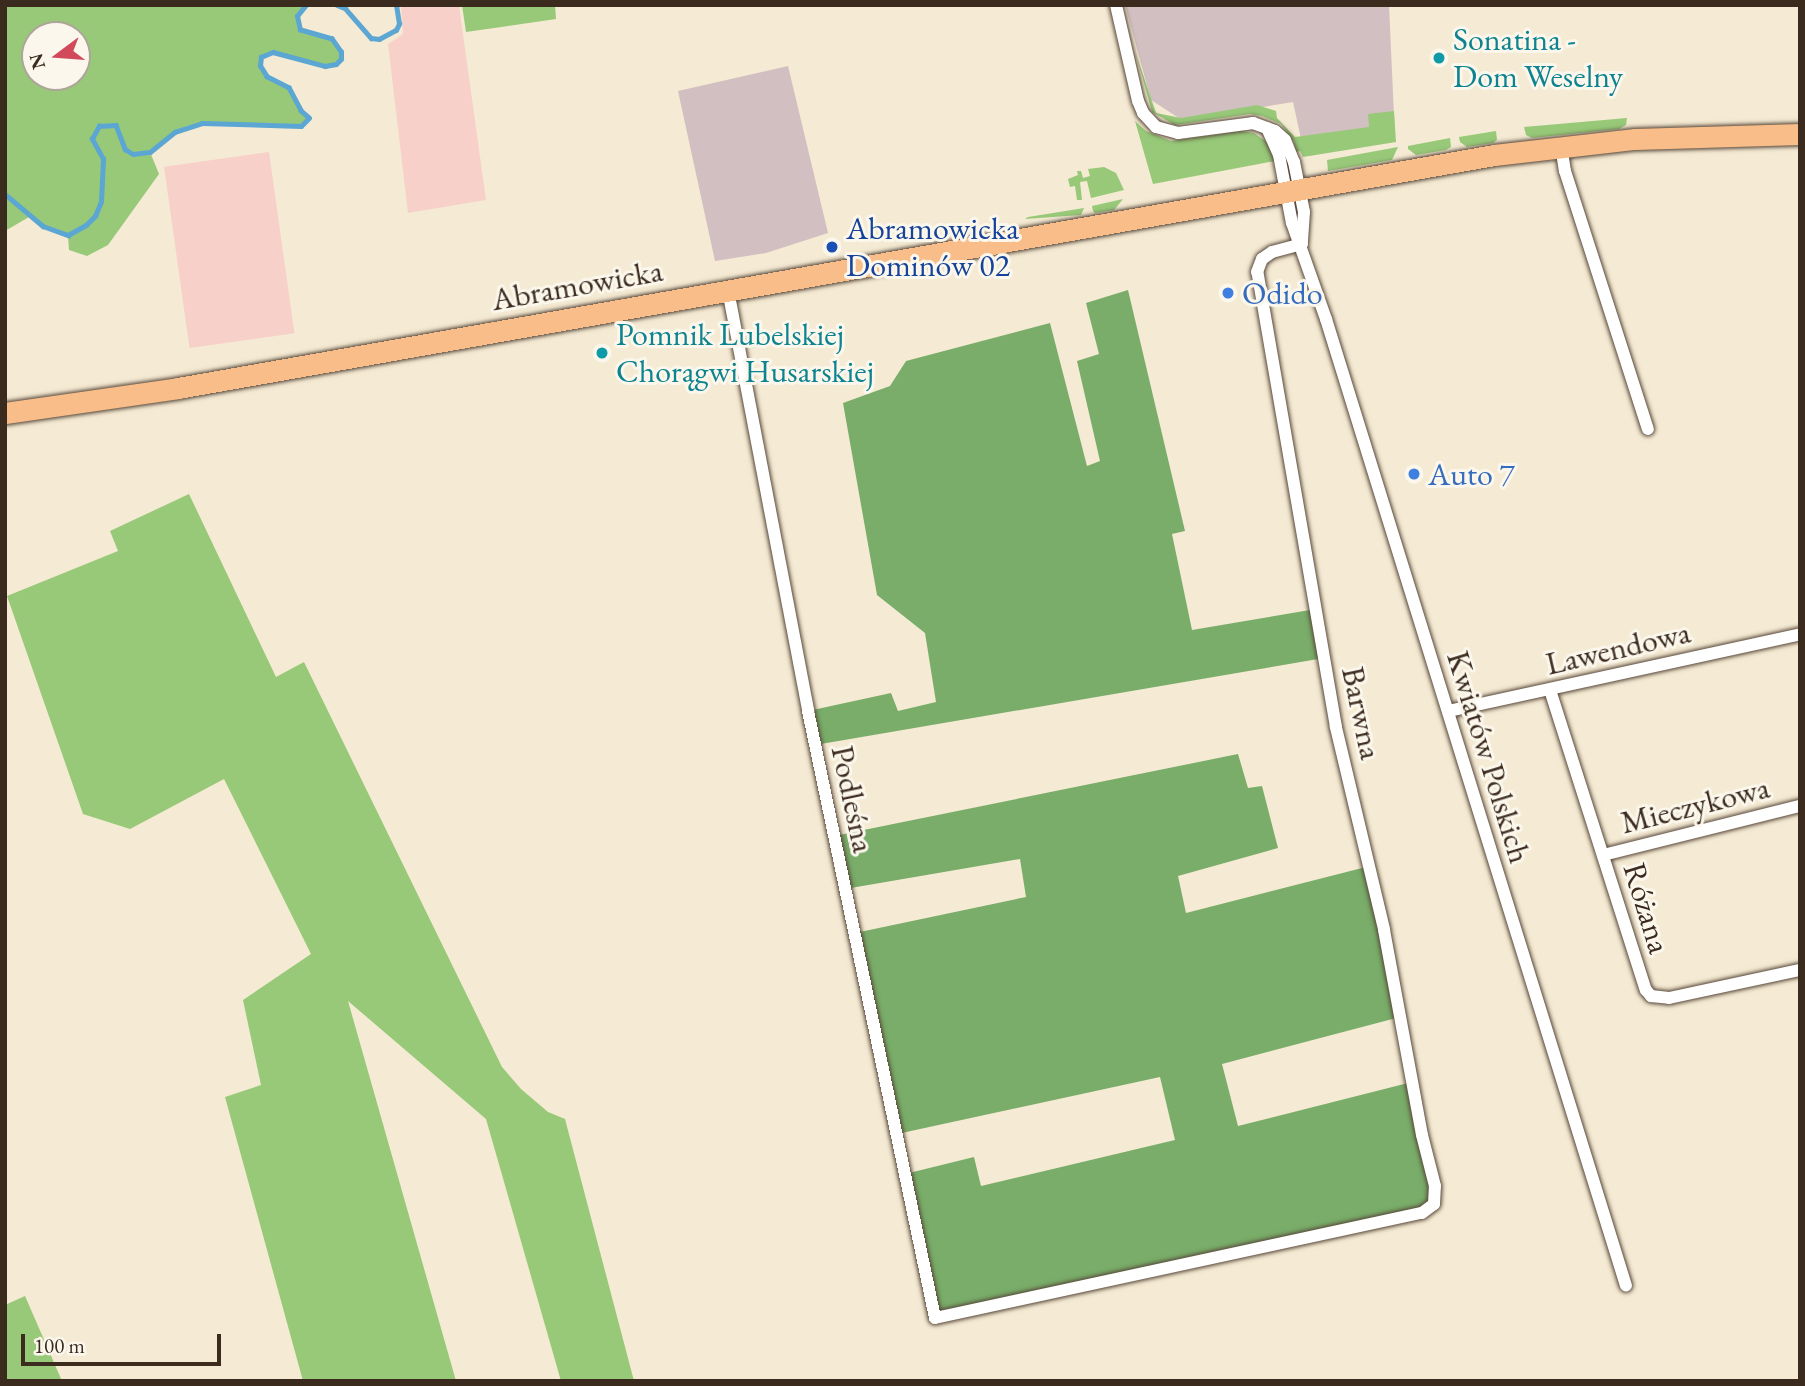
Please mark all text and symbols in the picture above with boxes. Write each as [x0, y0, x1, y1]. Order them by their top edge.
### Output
north arrow [21, 21, 91, 91]
place label: Sonatina - Dom Weselny [1453, 21, 1623, 96]
marker: Sonatina - Dom Weselny [1431, 50, 1447, 66]
text: N [23, 51, 51, 72]
place label: Abramowicka Dominów 02 [846, 210, 1019, 285]
marker: Abramowicka Dominów 02 [824, 239, 840, 255]
street label: Abramowicka [489, 251, 665, 319]
place label: Odido [1242, 274, 1322, 312]
marker: Odido [1220, 285, 1236, 301]
place label: Pomnik Lubelskiej Chorągwi Husarskiej [616, 316, 874, 391]
marker: Pomnik Lubelskiej Chorągwi Husarskiej [594, 345, 610, 361]
place label: Auto 7 [1428, 455, 1515, 493]
marker: Auto 7 [1406, 466, 1422, 482]
street label: Lawendowa [1542, 613, 1694, 683]
street label: Kwiatów Polskich [1439, 646, 1539, 868]
street label: Barwna [1333, 663, 1391, 763]
street label: Podleśna [823, 742, 883, 856]
street label: Mieczykowa [1617, 768, 1773, 842]
street label: Różana [1615, 858, 1679, 958]
scale bar [24, 1320, 224, 1364]
text: 100 m [34, 1332, 85, 1359]

